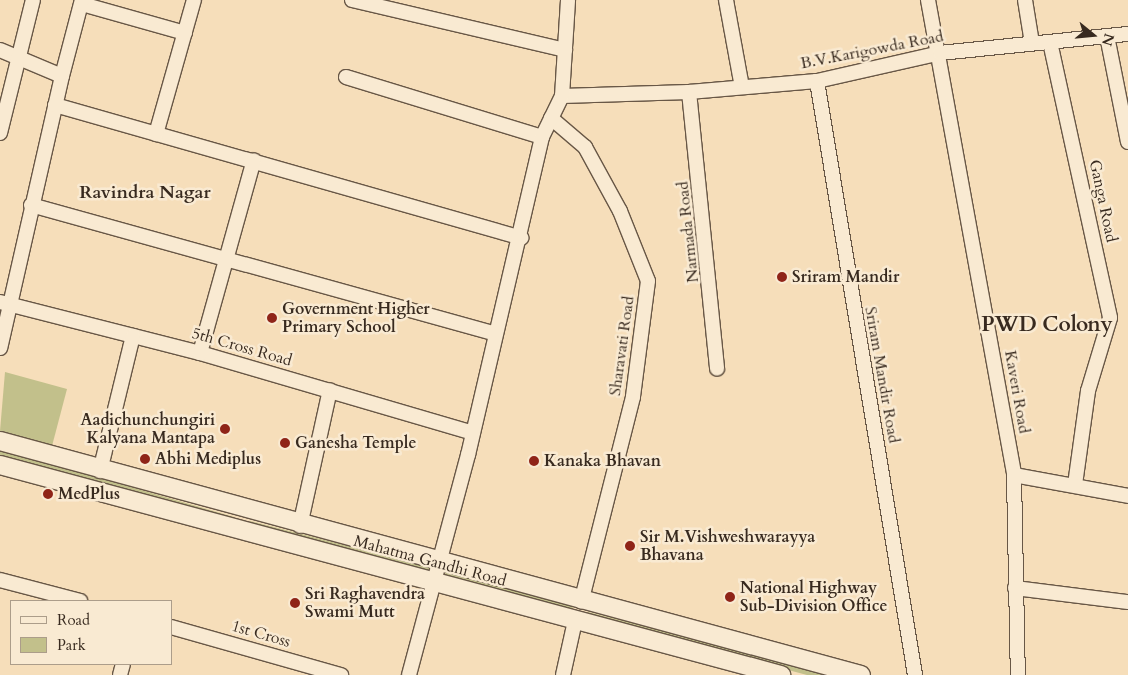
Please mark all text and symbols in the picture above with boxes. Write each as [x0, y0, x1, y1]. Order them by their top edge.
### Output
north arrow [1068, 10, 1118, 60]
street label: B.V.Karigowda Road [799, 27, 945, 73]
text: N [1097, 31, 1119, 48]
street label: Ganga Road [1085, 158, 1121, 244]
street label: Narmada Road [673, 180, 703, 284]
district label: Ravindra Nagar [79, 182, 211, 204]
place label: Sriram Mandir [792, 267, 899, 287]
marker: Sriram Mandir [776, 271, 788, 283]
street label: Sharavati Road [606, 295, 638, 397]
place label: Government Higher Primary School [282, 299, 430, 337]
street label: Sriram Mandir Road [861, 305, 903, 445]
marker: Government Higher Primary School [266, 312, 278, 324]
district label: PWD Colony [981, 312, 1113, 338]
street label: 5th Cross Road [190, 324, 294, 370]
street label: Kaveri Road [1000, 349, 1034, 435]
place label: Aadichunchungiri Kalyana Mantapa [80, 410, 215, 448]
marker: Aadichunchungiri Kalyana Mantapa [219, 423, 231, 435]
place label: Ganesha Temple [295, 433, 416, 453]
marker: Ganesha Temple [279, 437, 291, 449]
place label: Abhi Mediplus [155, 449, 261, 469]
place label: Kanaka Bhavan [544, 451, 661, 471]
marker: Abhi Mediplus [139, 453, 151, 465]
marker: Kanaka Bhavan [528, 455, 540, 467]
place label: MedPlus [58, 484, 120, 504]
marker: MedPlus [42, 488, 54, 500]
place label: Sir M.Vishweshwarayya Bhavana [640, 527, 815, 565]
street label: Mahatma Gandhi Road [351, 531, 509, 591]
marker: Sir M.Vishweshwarayya Bhavana [624, 540, 636, 552]
place label: National Highway Sub-Division Office [740, 578, 887, 616]
place label: Sri Raghavendra Swami Mutt [305, 584, 425, 622]
marker: National Highway Sub-Division Office [724, 591, 736, 603]
marker: Sri Raghavendra Swami Mutt [289, 597, 301, 609]
legend [10, 600, 172, 665]
text: Road [57, 610, 90, 630]
street label: 1st Cross [229, 616, 293, 652]
text: Park [57, 635, 86, 655]

